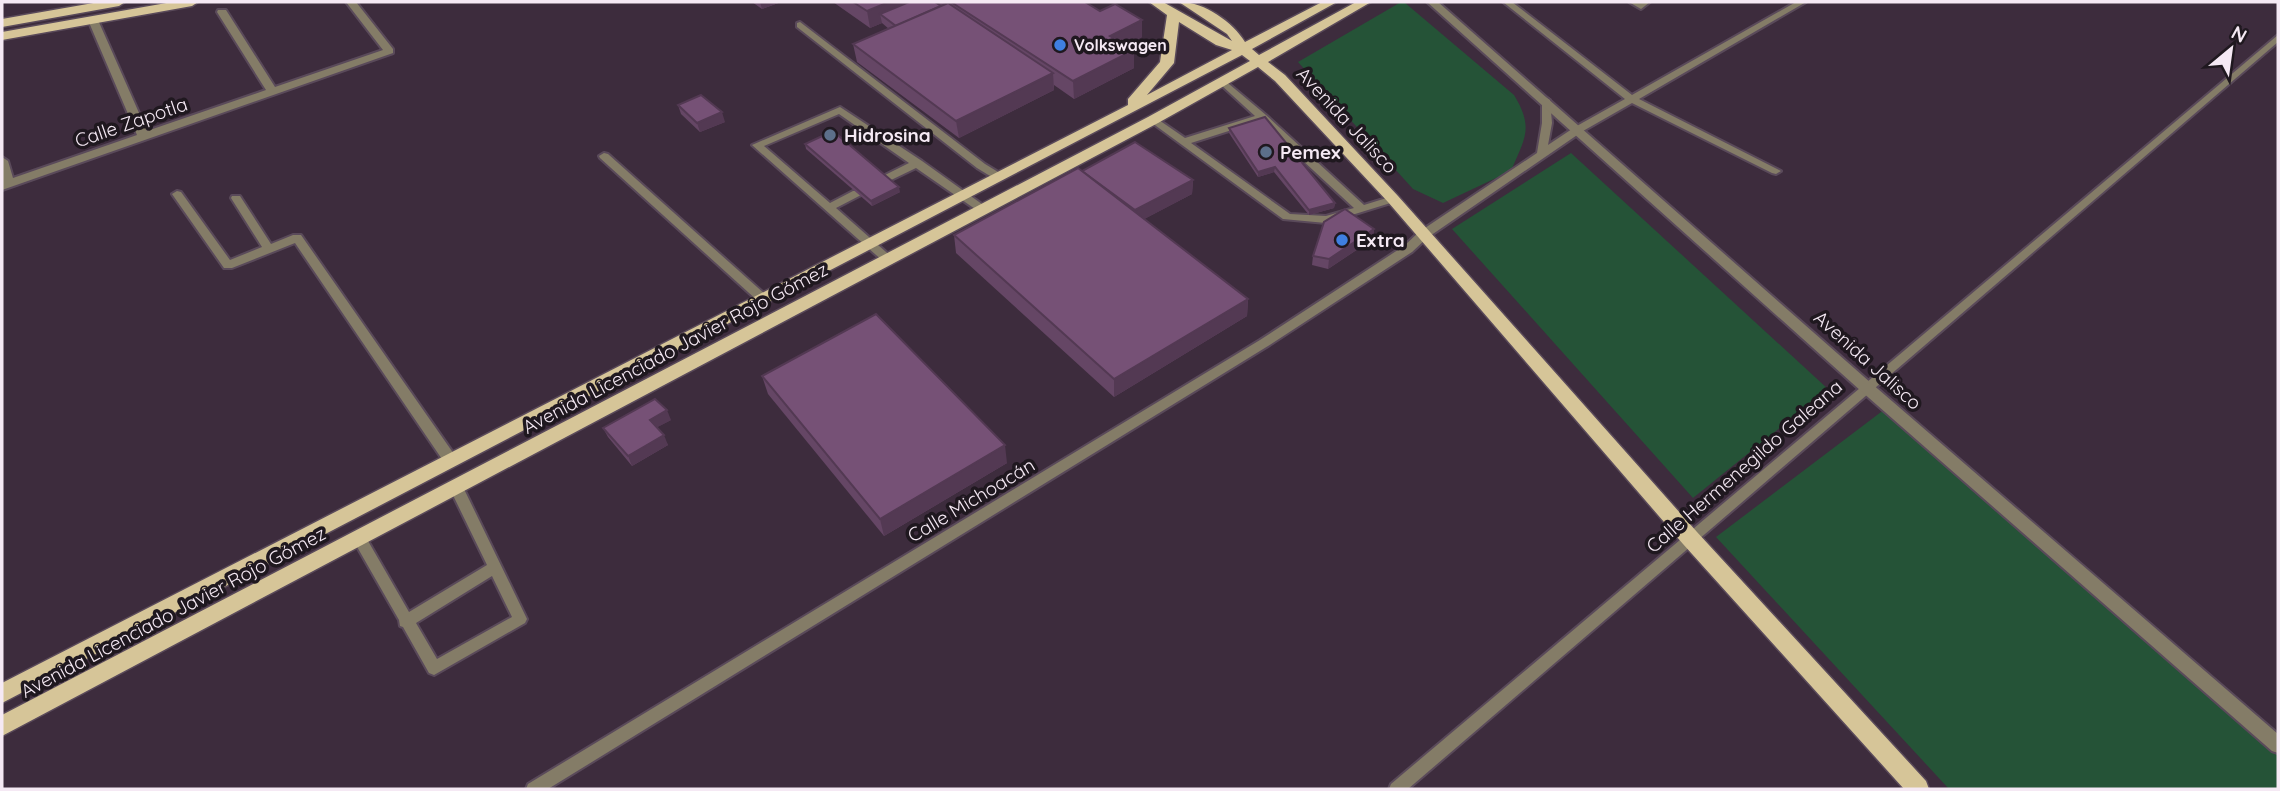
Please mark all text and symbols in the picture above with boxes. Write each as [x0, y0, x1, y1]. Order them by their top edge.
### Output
north arrow [2196, 14, 2266, 84]
text: N [2227, 20, 2251, 48]
place label: Volkswagen [1074, 35, 1167, 55]
marker: Volkswagen [1052, 37, 1068, 53]
street label: Avenida Jalisco [1292, 62, 1402, 178]
street label: Calle Zapotla [72, 92, 190, 152]
place label: Hidrosina [844, 123, 931, 147]
marker: Hidrosina [822, 127, 838, 143]
place label: Pemex [1280, 140, 1340, 164]
marker: Pemex [1258, 144, 1274, 160]
place label: Extra [1356, 228, 1405, 252]
marker: Extra [1334, 232, 1350, 248]
street label: Avenida Licenciado Javier Rojo Gómez [518, 257, 832, 439]
street label: Avenida Jalisco [1809, 305, 1927, 415]
street label: Calle Hermenegildo Galeana [1641, 374, 1847, 558]
street label: Calle Michoacán [903, 453, 1039, 547]
street label: Avenida Licenciado Javier Rojo Gómez [16, 521, 330, 703]

